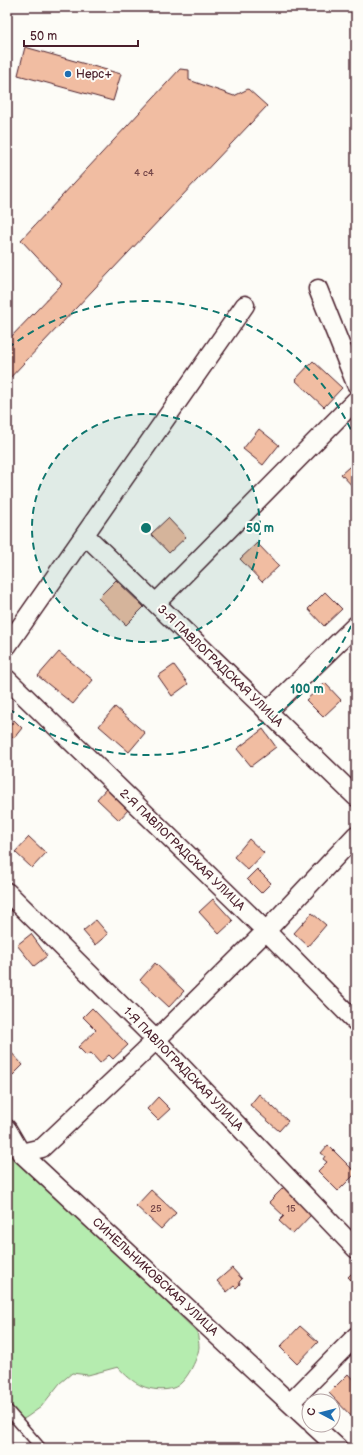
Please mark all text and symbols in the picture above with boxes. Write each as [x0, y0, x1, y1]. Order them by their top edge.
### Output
scale bar [24, 22, 138, 48]
text: 50 m [30, 29, 57, 44]
place label: Нерс+ [76, 67, 112, 82]
marker: Нерс+ [63, 69, 73, 79]
house number: 4 с4 [134, 167, 154, 179]
centre of rings [139, 521, 153, 535]
text: 50 m [246, 521, 274, 536]
street label: 3-Я ПАВЛОГРАДСКАЯ УЛИЦА [154, 602, 286, 731]
text: 100 m [290, 682, 324, 697]
street label: 2-Я ПАВЛОГРАДСКАЯ УЛИЦА [116, 786, 248, 914]
street label: 1-Я ПАВЛОГРАДСКАЯ УЛИЦА [120, 1004, 247, 1135]
house number: 25 [150, 1203, 162, 1215]
house number: 15 [286, 1203, 296, 1215]
street label: СИНЕЛЬНИКОВСКАЯ УЛИЦА [89, 1215, 222, 1340]
north arrow [301, 1393, 341, 1433]
text: С [305, 1407, 319, 1416]

